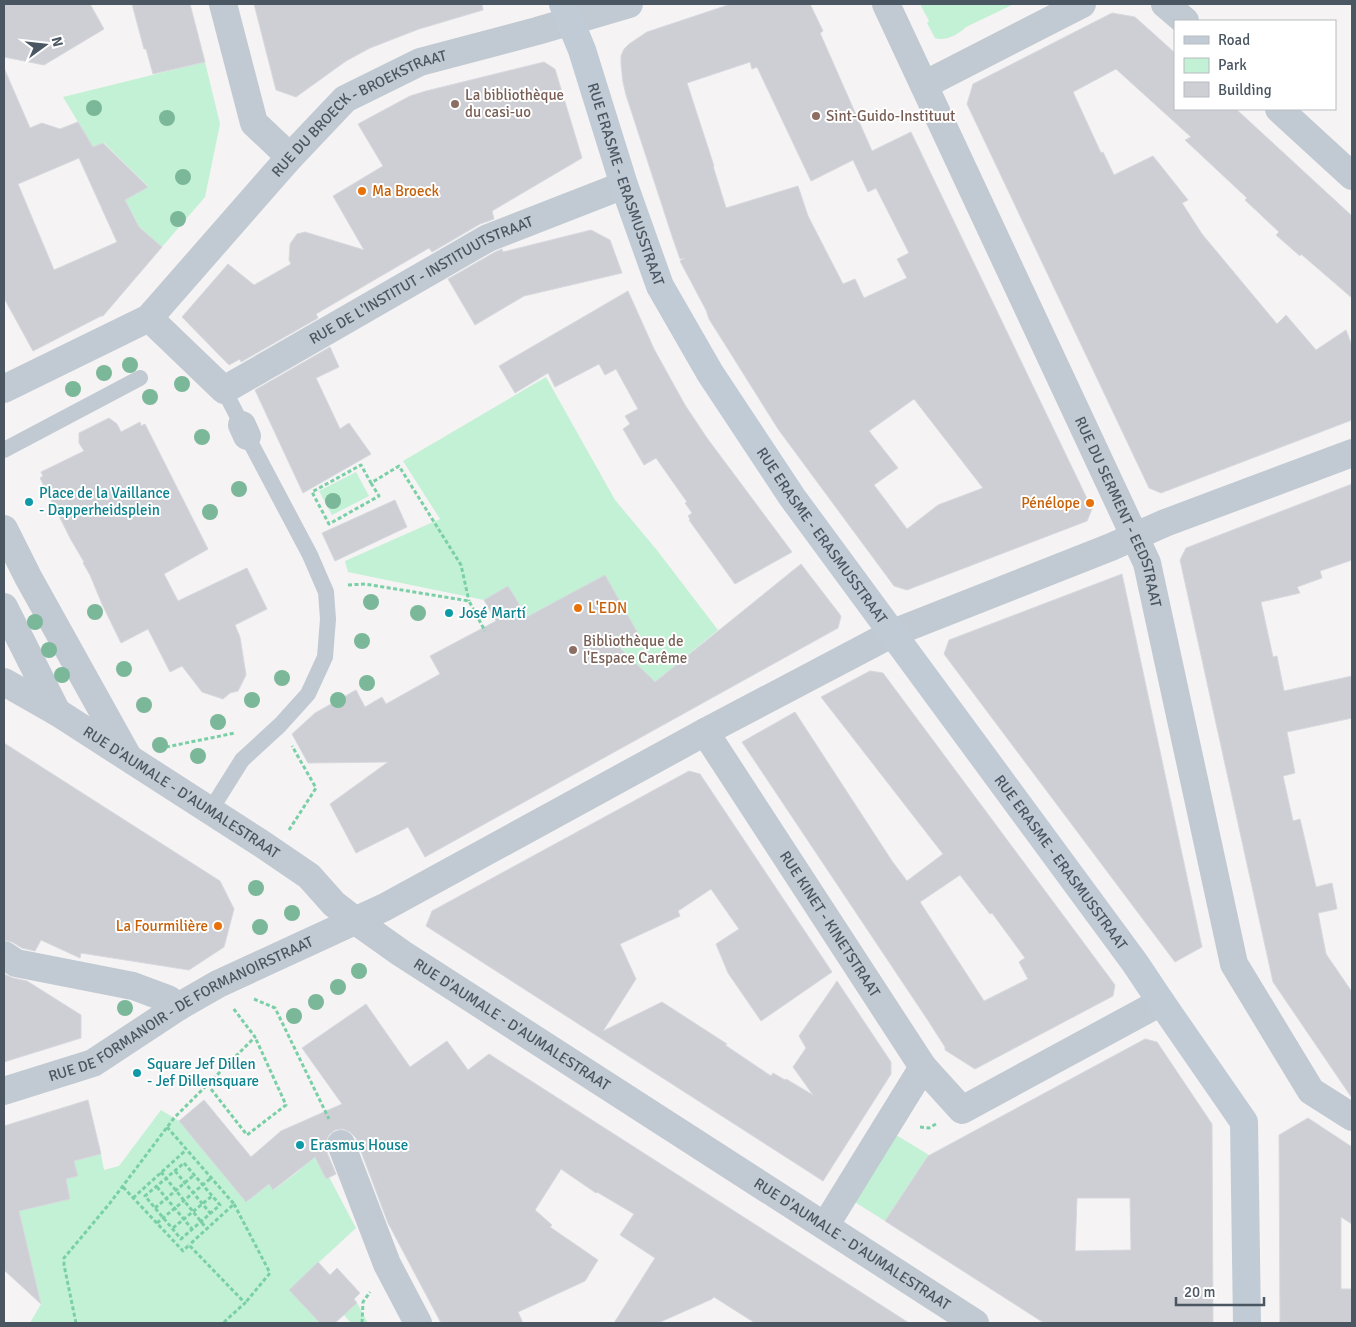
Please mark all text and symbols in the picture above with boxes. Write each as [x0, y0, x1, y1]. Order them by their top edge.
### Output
north arrow [20, 20, 70, 70]
legend [1174, 20, 1336, 110]
text: Road [1218, 31, 1250, 49]
text: N [48, 35, 67, 49]
street label: RUE DU BROECK - BROEKSTRAAT [268, 46, 449, 181]
text: Park [1218, 56, 1247, 74]
street label: RUE ERASME - ERASMUSSTRAAT [584, 81, 668, 289]
text: Building [1218, 81, 1272, 99]
place label: La bibliothèque du casi-uo [465, 86, 564, 121]
marker: La bibliothèque du casi-uo [449, 98, 461, 110]
place label: Sint-Guido-Instituut [826, 107, 955, 125]
marker: Sint-Guido-Instituut [810, 110, 822, 122]
place label: Ma Broeck [372, 182, 439, 200]
marker: Ma Broeck [356, 185, 368, 197]
street label: RUE DE L'INSTITUT - INSTITUUTSTRAAT [306, 212, 536, 348]
street label: RUE DU SERMENT - EEDSTRAAT [1071, 414, 1165, 609]
street label: RUE ERASME - ERASMUSSTRAAT [753, 444, 891, 628]
place label: Place de la Vaillance - Dapperheidsplein [39, 484, 170, 519]
place label: Pénélope [1021, 494, 1080, 512]
marker: Place de la Vaillance - Dapperheidsplein [23, 496, 35, 508]
marker: Pénélope [1084, 497, 1096, 509]
place label: L'EDN [588, 599, 627, 617]
marker: L'EDN [572, 602, 584, 614]
place label: José Martí [459, 604, 526, 622]
marker: José Martí [443, 607, 455, 619]
place label: Bibliothèque de l'Espace Carême [583, 632, 687, 667]
marker: Bibliothèque de l'Espace Carême [567, 644, 579, 656]
street label: RUE D'AUMALE - D'AUMALESTRAAT [80, 722, 284, 863]
street label: RUE ERASME - ERASMUSSTRAAT [991, 771, 1132, 954]
street label: RUE KINET - KINETSTRAAT [776, 848, 884, 1001]
place label: La Fourmilière [116, 917, 208, 935]
marker: La Fourmilière [212, 920, 224, 932]
street label: RUE DE FORMANOIR - DE FORMANOIRSTRAAT [46, 932, 316, 1085]
street label: RUE D'AUMALE - D'AUMALESTRAAT [410, 955, 614, 1095]
place label: Square Jef Dillen - Jef Dillensquare [147, 1055, 259, 1090]
marker: Square Jef Dillen - Jef Dillensquare [131, 1067, 143, 1079]
place label: Erasmus House [310, 1136, 408, 1154]
marker: Erasmus House [294, 1139, 306, 1151]
street label: RUE D'AUMALE - D'AUMALESTRAAT [751, 1174, 954, 1314]
scale bar [1176, 1274, 1264, 1306]
text: 20 m [1184, 1283, 1215, 1301]

